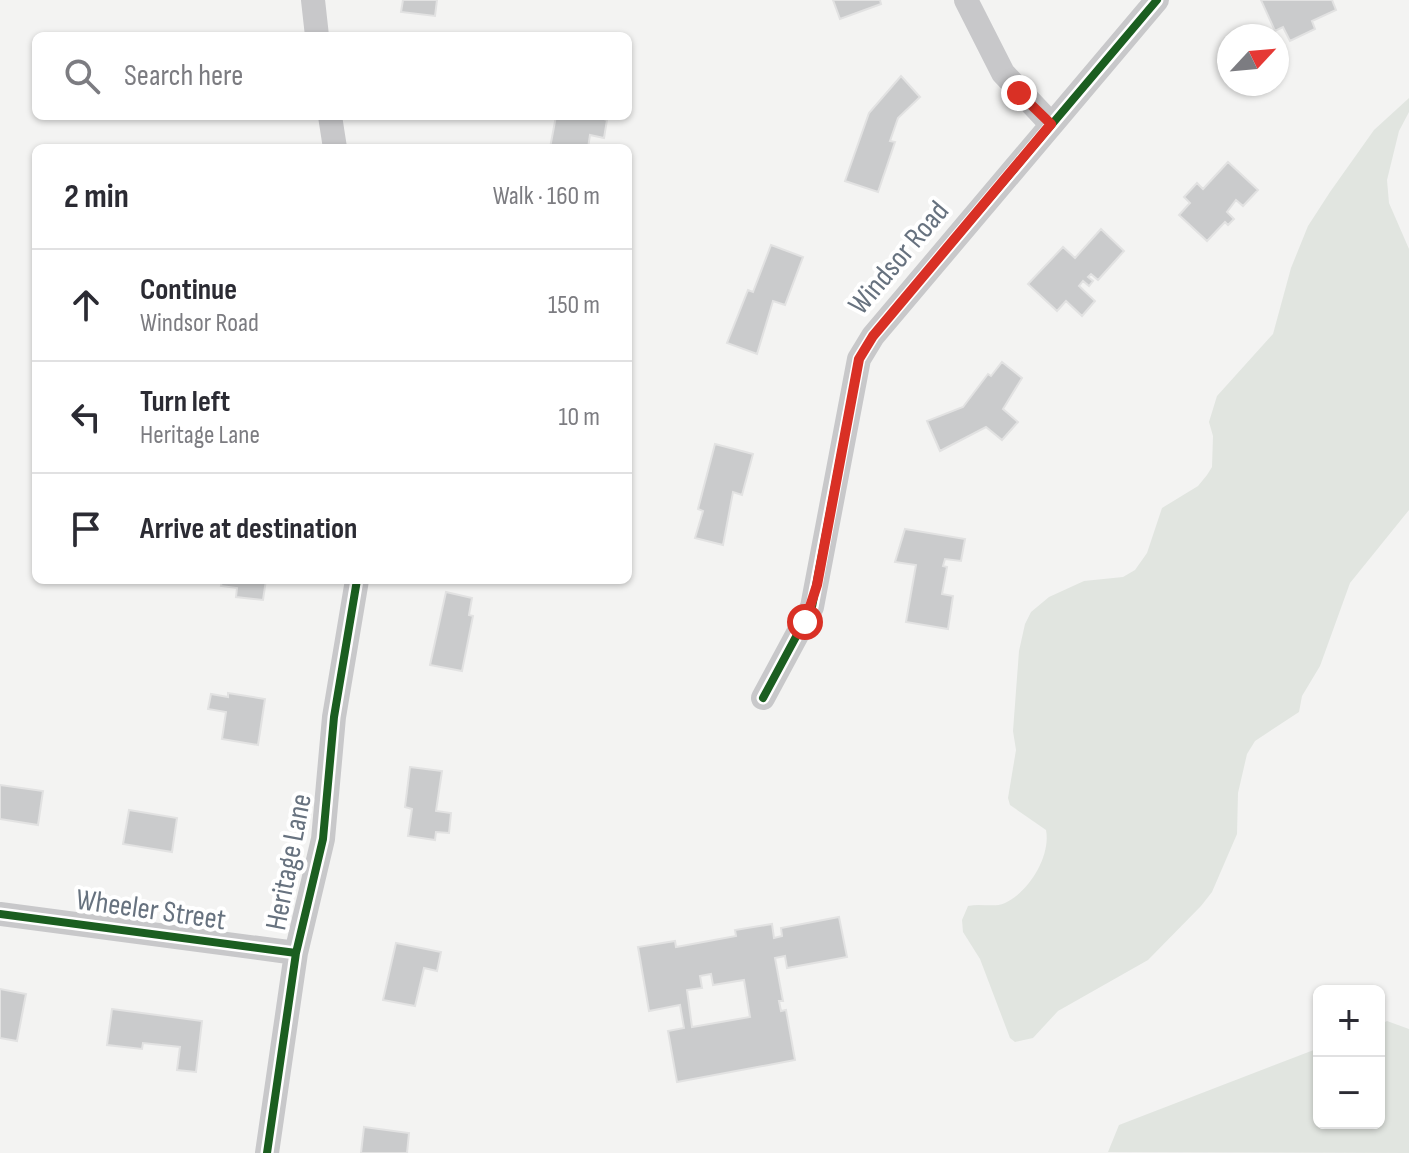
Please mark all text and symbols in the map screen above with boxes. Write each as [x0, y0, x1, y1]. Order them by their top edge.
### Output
north arrow [1217, 24, 1289, 96]
search box [32, 32, 632, 120]
icon: search [60, 54, 104, 98]
text: Search here [124, 58, 243, 94]
route end [1001, 75, 1037, 111]
text: 2 min [64, 176, 129, 217]
text: Walk · 160 m [493, 181, 600, 212]
street label: Windsor Road [841, 194, 957, 322]
text: Continue [140, 272, 237, 308]
icon: ahead [64, 283, 108, 327]
text: 150 m [548, 290, 600, 321]
text: Windsor Road [140, 308, 259, 339]
text: Turn left [140, 384, 230, 420]
icon: left [64, 395, 108, 439]
text: 10 m [558, 402, 600, 433]
text: Heritage Lane [140, 420, 260, 451]
icon: arrive [64, 507, 108, 551]
text: Arrive at destination [140, 511, 357, 547]
route start [787, 604, 823, 640]
street label: Heritage Lane [258, 791, 320, 933]
street label: Wheeler Street [74, 882, 228, 938]
map controls [1313, 985, 1385, 1129]
button: + [1313, 985, 1385, 1057]
button: − [1313, 1057, 1385, 1129]

